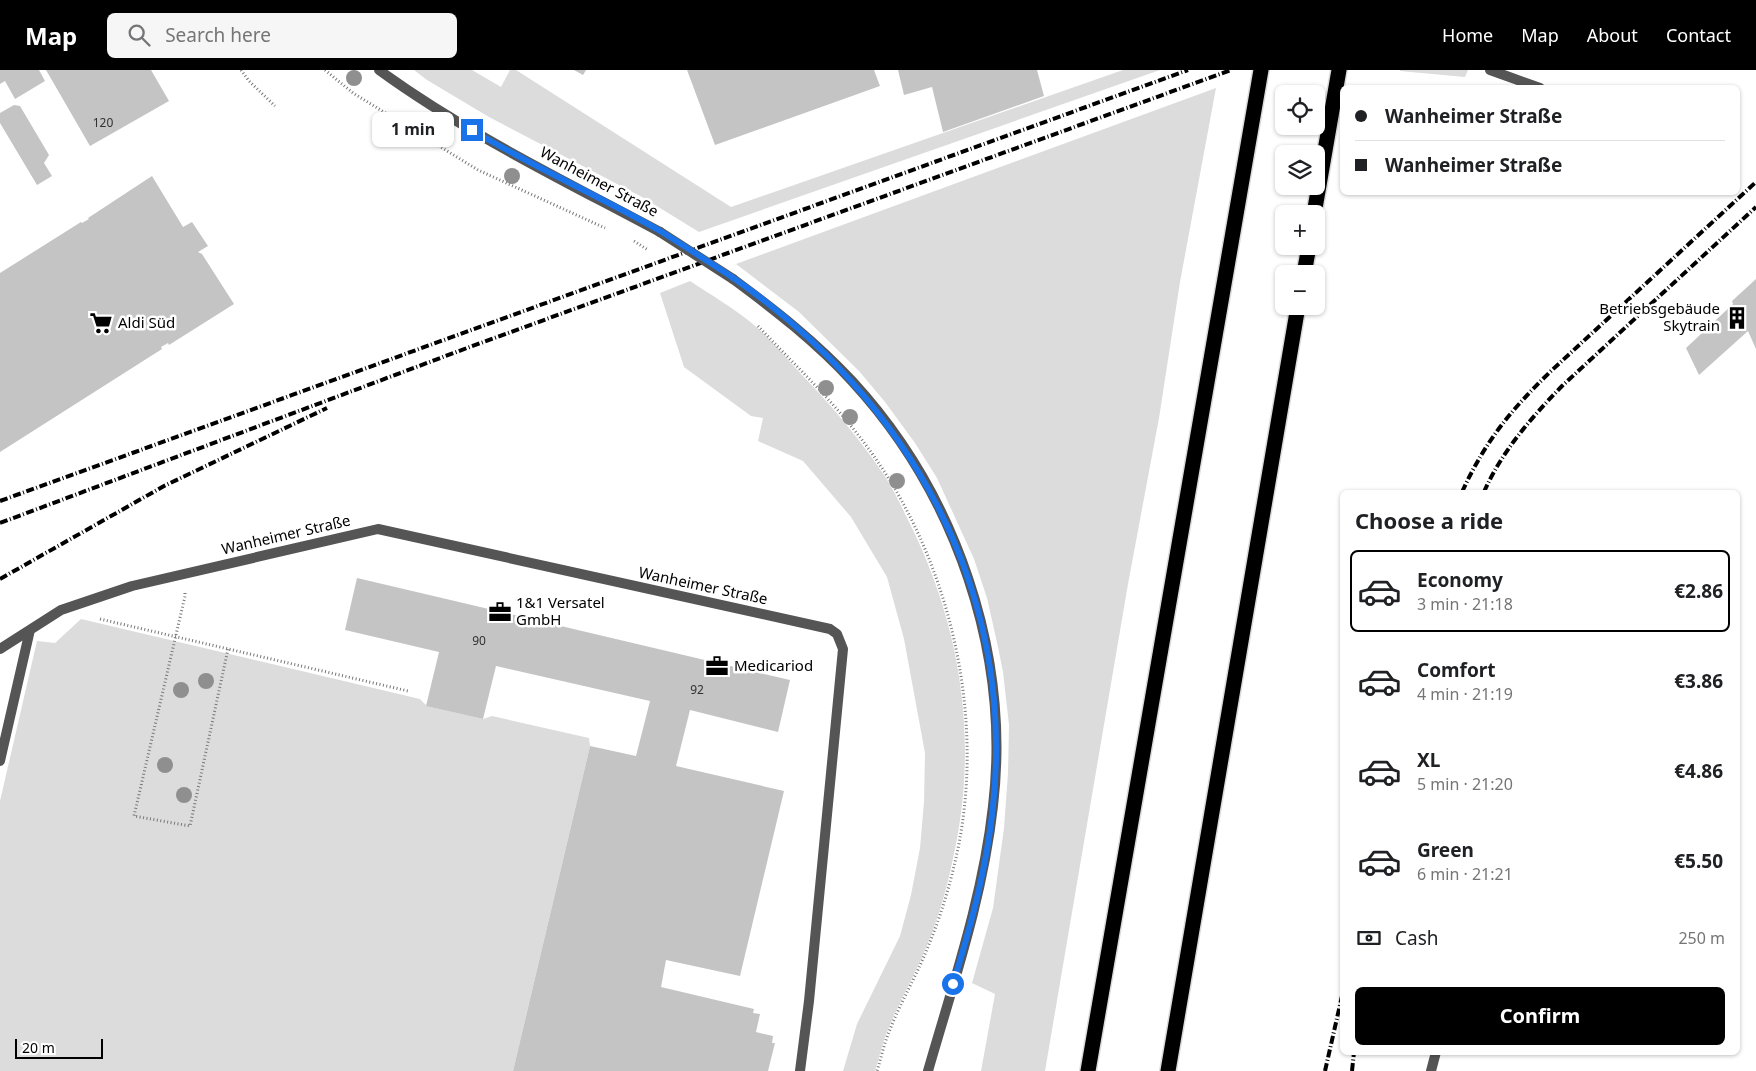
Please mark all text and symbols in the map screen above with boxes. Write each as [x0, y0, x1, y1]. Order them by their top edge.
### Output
search box [107, 13, 457, 58]
text: Map [25, 19, 77, 52]
icon: search [125, 21, 153, 49]
text: Search here [165, 22, 271, 48]
text: Home [1442, 23, 1493, 47]
text: Map [1521, 23, 1559, 47]
text: About [1587, 23, 1638, 47]
text: Contact [1666, 23, 1731, 47]
map controls [1275, 85, 1325, 315]
button: locate [1275, 85, 1325, 135]
text: Wanheimer Straße [1385, 103, 1562, 129]
callout: 1 min [372, 112, 454, 148]
house number: 120 [93, 114, 113, 131]
text: 1 min [391, 118, 435, 140]
route end [461, 119, 483, 141]
street label: Wanheimer Straße [537, 141, 662, 221]
button: layers [1275, 145, 1325, 195]
text: Wanheimer Straße [1385, 152, 1562, 178]
button: + [1275, 205, 1325, 255]
button: − [1275, 265, 1325, 315]
place label: Betriebsgebäude Skytrain [1599, 298, 1720, 335]
building icon: Betriebsgebäude Skytrain [1724, 305, 1750, 331]
supermarket icon: Aldi Süd [88, 310, 114, 336]
place label: Aldi Süd [118, 312, 175, 332]
text: Choose a ride [1355, 505, 1503, 535]
street label: Wanheimer Straße [220, 510, 352, 559]
street label: Wanheimer Straße [637, 562, 770, 608]
text: Economy [1417, 567, 1503, 593]
icon: car [1357, 569, 1402, 614]
text: €2.86 [1674, 578, 1723, 604]
place label: 1&1 Versatel GmbH [516, 592, 605, 629]
text: 3 min · 21:18 [1417, 593, 1513, 615]
office icon: 1&1 Versatel GmbH [487, 599, 513, 625]
house number: 90 [472, 632, 486, 649]
office icon: Medicariod [704, 653, 730, 679]
place label: Medicariod [734, 655, 813, 675]
text: Comfort [1417, 657, 1496, 683]
icon: car [1357, 659, 1402, 704]
text: €3.86 [1674, 668, 1723, 694]
house number: 92 [690, 681, 704, 698]
text: 4 min · 21:19 [1417, 683, 1513, 705]
text: XL [1417, 747, 1440, 773]
icon: car [1357, 749, 1402, 794]
text: €4.86 [1674, 758, 1723, 784]
text: 5 min · 21:20 [1417, 773, 1513, 795]
text: Green [1417, 837, 1474, 863]
icon: car [1357, 839, 1402, 884]
text: €5.50 [1674, 848, 1723, 874]
text: 6 min · 21:21 [1417, 863, 1513, 885]
icon: cash [1355, 924, 1383, 952]
text: Cash [1395, 925, 1439, 951]
text: 250 m [1678, 927, 1725, 949]
route start [942, 973, 964, 995]
button: Confirm [1355, 987, 1725, 1045]
scale bar [15, 1036, 102, 1059]
text: 20 m [22, 1038, 55, 1057]

